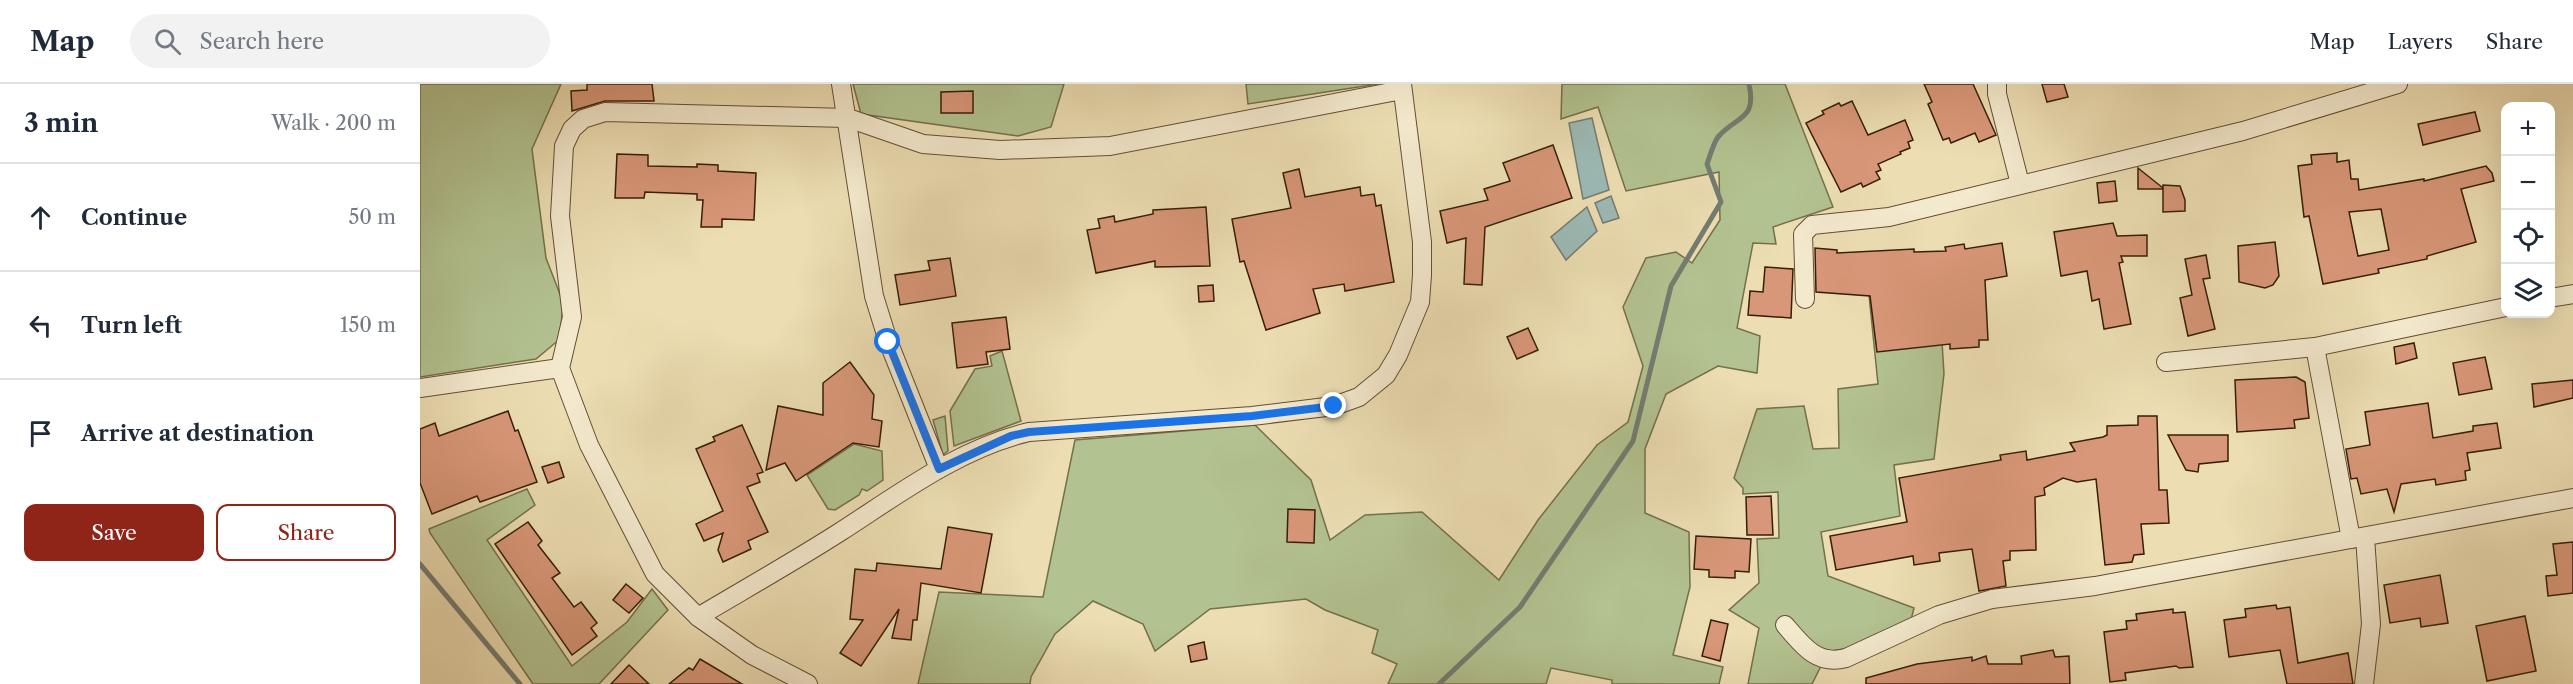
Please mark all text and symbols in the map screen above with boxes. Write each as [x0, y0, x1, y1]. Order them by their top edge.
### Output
search box [130, 14, 550, 68]
text: Map [30, 24, 94, 58]
icon: search [151, 25, 184, 58]
text: Search here [199, 28, 324, 55]
text: Map [2310, 29, 2355, 54]
text: Layers [2388, 29, 2453, 54]
text: Share [2486, 29, 2543, 54]
map controls [2501, 102, 2555, 318]
button: + [2501, 102, 2555, 156]
text: 3 min [24, 107, 98, 139]
text: Walk · 200 m [271, 111, 396, 135]
button: − [2501, 156, 2555, 210]
icon: ahead [24, 201, 57, 234]
text: Continue [81, 204, 187, 231]
text: 50 m [349, 205, 396, 229]
button: locate [2501, 210, 2555, 264]
button: layers [2501, 264, 2555, 318]
icon: left [24, 309, 57, 342]
text: Turn left [81, 312, 182, 339]
text: 150 m [340, 313, 396, 337]
route start [874, 328, 900, 354]
route end [1320, 392, 1346, 418]
icon: arrive [24, 417, 57, 450]
text: Arrive at destination [81, 420, 314, 447]
button: Save [24, 504, 204, 561]
button: Share [216, 504, 396, 561]

